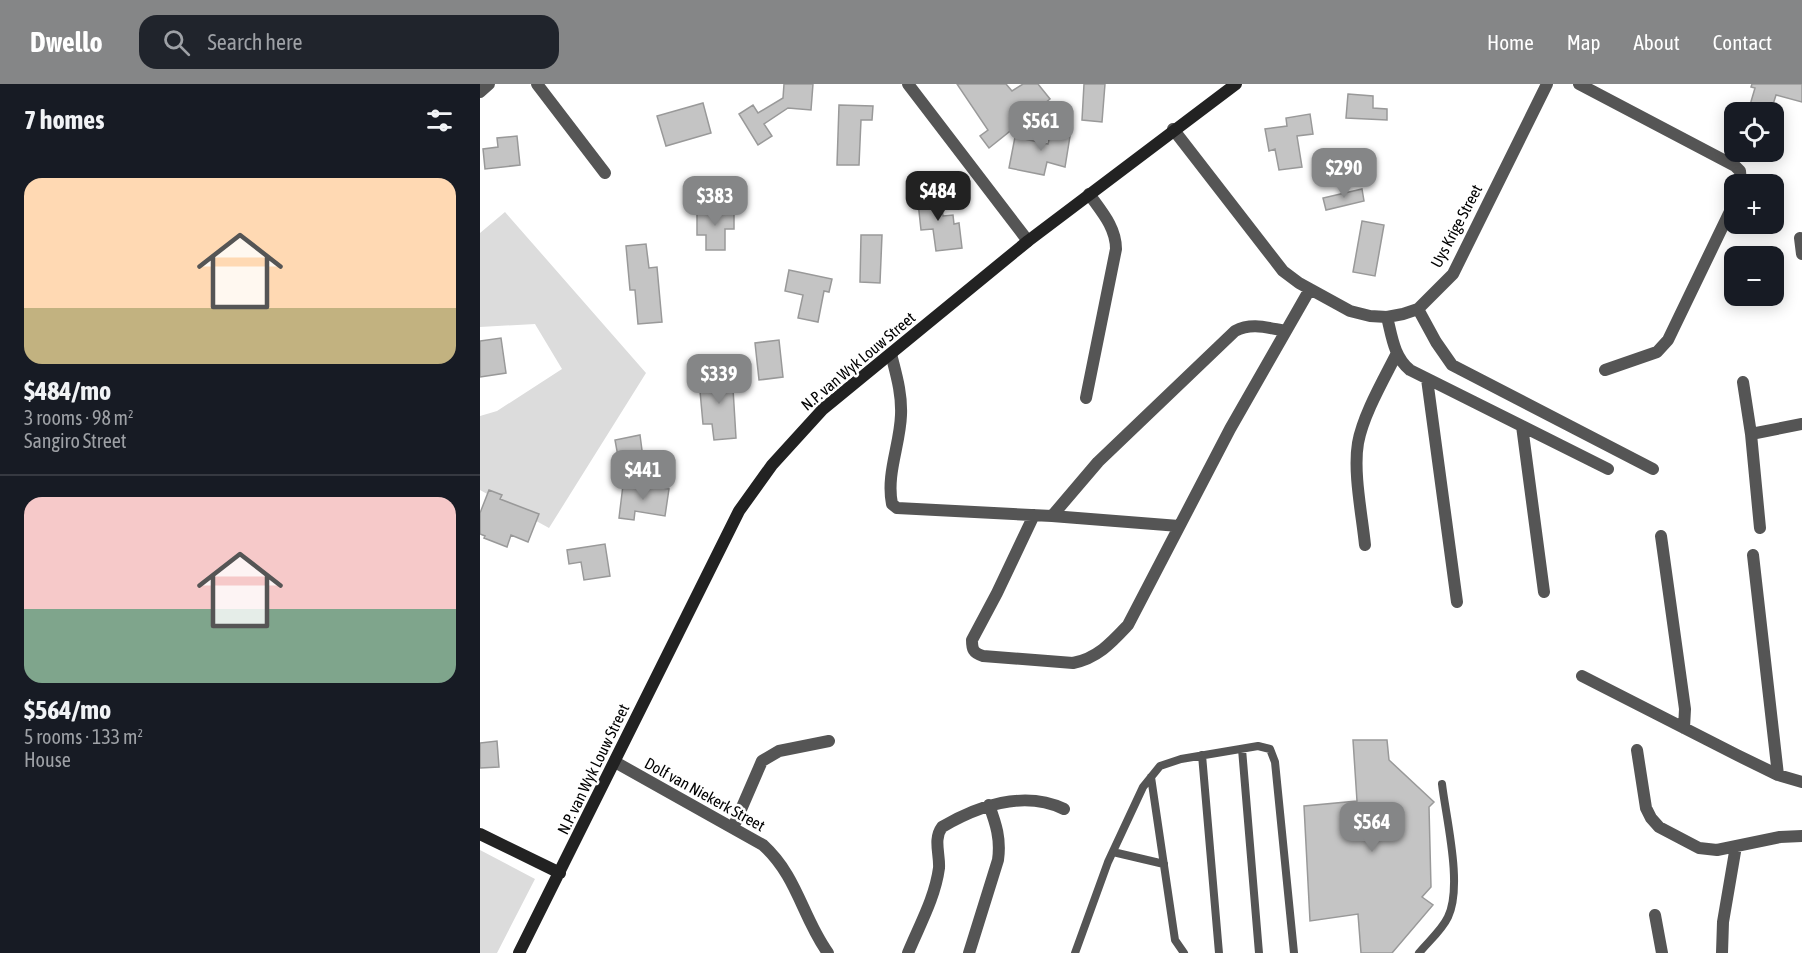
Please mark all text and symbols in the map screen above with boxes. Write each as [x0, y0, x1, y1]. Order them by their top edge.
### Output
search box [139, 15, 559, 69]
text: Dwello [30, 26, 103, 58]
icon: search [160, 26, 193, 59]
text: Search here [208, 29, 302, 55]
text: Home [1487, 30, 1534, 54]
text: Map [1567, 30, 1601, 54]
text: About [1634, 30, 1680, 54]
text: Contact [1713, 30, 1772, 54]
pin: $561 [1005, 101, 1077, 152]
map controls [1724, 102, 1784, 306]
button: locate [1724, 102, 1784, 162]
icon: filters [423, 104, 456, 137]
text: 7 homes [24, 105, 104, 135]
text: $561 [1023, 109, 1059, 132]
pin: $290 [1308, 148, 1380, 199]
text: $290 [1326, 156, 1362, 179]
pin: $484 [902, 171, 974, 222]
button: + [1724, 174, 1784, 234]
pin: $383 [679, 176, 751, 227]
text: $484 [920, 179, 956, 202]
street label: Uys Krige Street [1427, 181, 1486, 271]
text: $383 [697, 184, 733, 207]
icon: home [186, 217, 294, 325]
button: − [1724, 246, 1784, 306]
street label: N.P. van Wyk Louw Street [797, 308, 919, 415]
pin: $339 [683, 354, 755, 405]
text: $339 [701, 362, 737, 385]
text: $484/mo [24, 376, 111, 406]
text: 3 rooms · 98 m² [24, 406, 134, 429]
text: Sangiro Street [24, 429, 127, 452]
pin: $441 [607, 450, 679, 501]
text: $441 [625, 458, 661, 481]
icon: home [186, 536, 294, 644]
text: $564/mo [24, 695, 111, 725]
street label: N.P. van Wyk Louw Street [554, 700, 633, 838]
text: 5 rooms · 133 m² [24, 725, 143, 748]
text: House [24, 748, 71, 771]
street label: Dolf van Niekerk Street [642, 754, 769, 835]
pin: $564 [1336, 802, 1408, 853]
text: $564 [1354, 810, 1390, 833]

